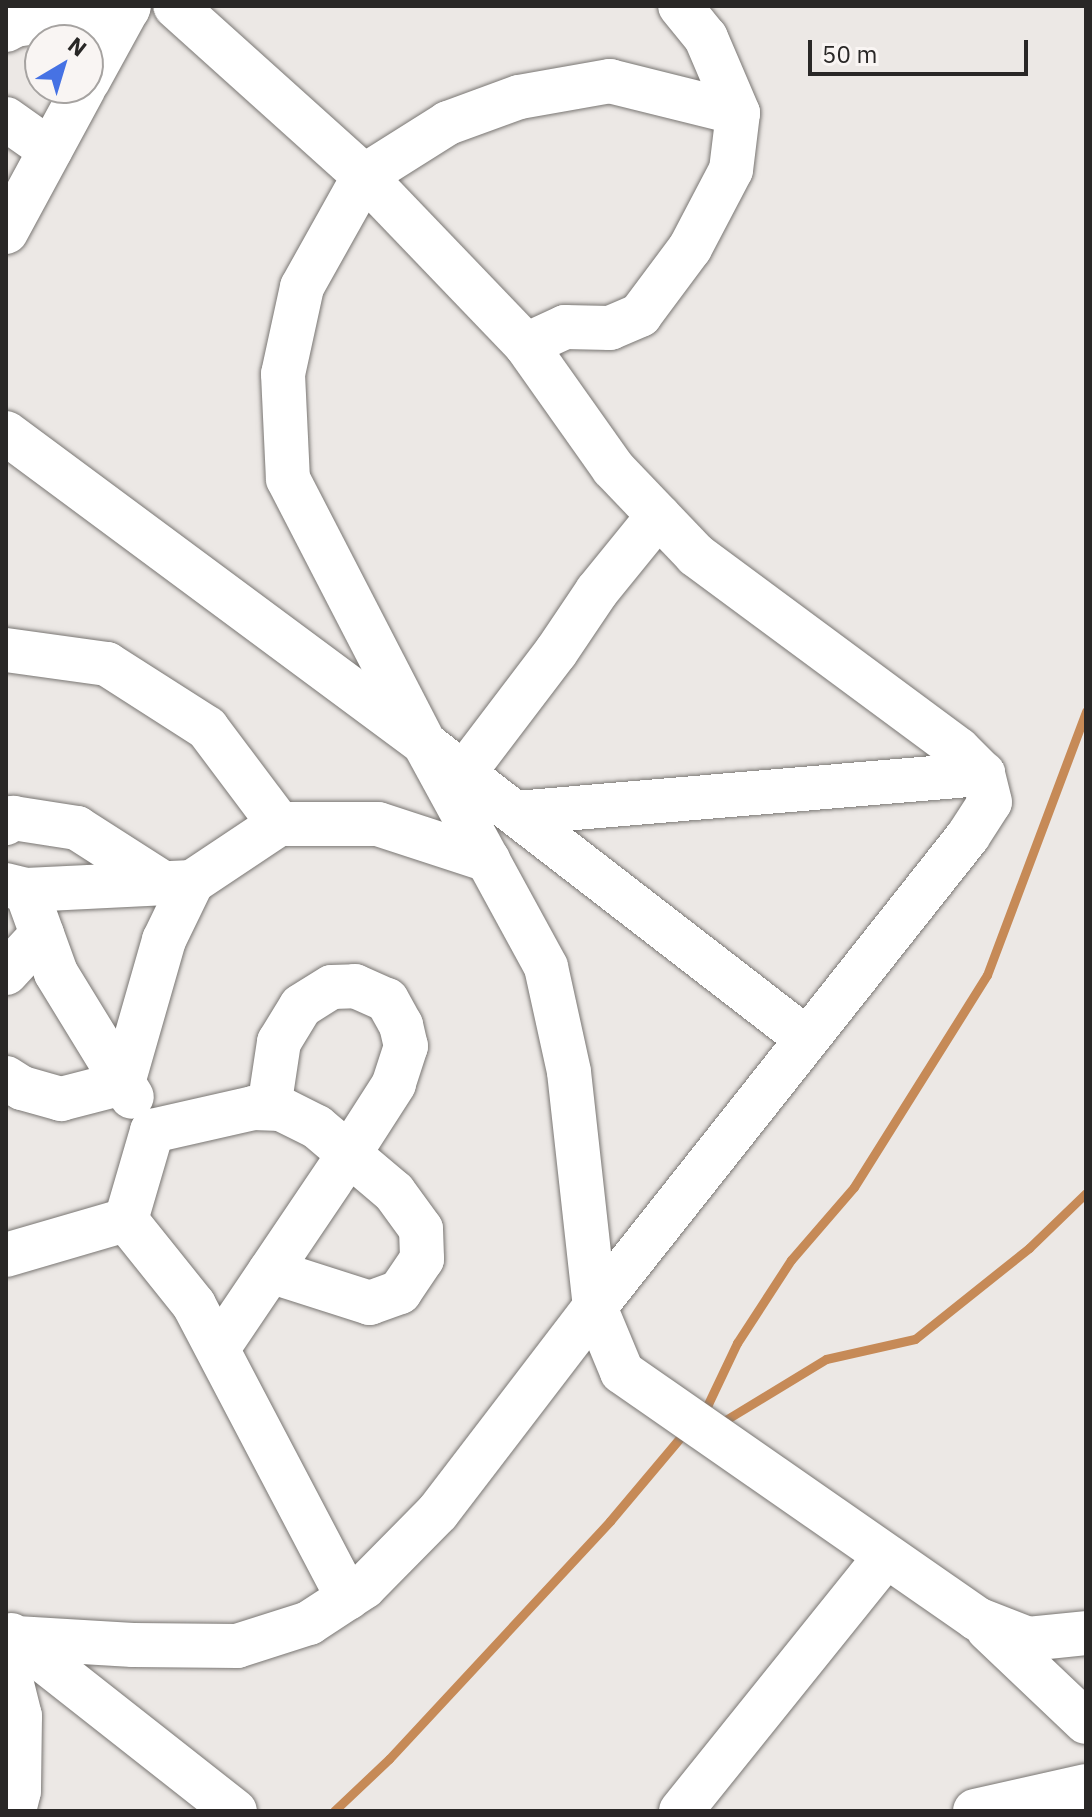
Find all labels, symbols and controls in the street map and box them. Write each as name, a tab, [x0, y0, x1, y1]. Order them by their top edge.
north arrow	[24, 24, 104, 104]
scale bar	[812, 24, 1032, 74]
text: N	[63, 30, 93, 63]
text: 50 m	[822, 38, 877, 70]

